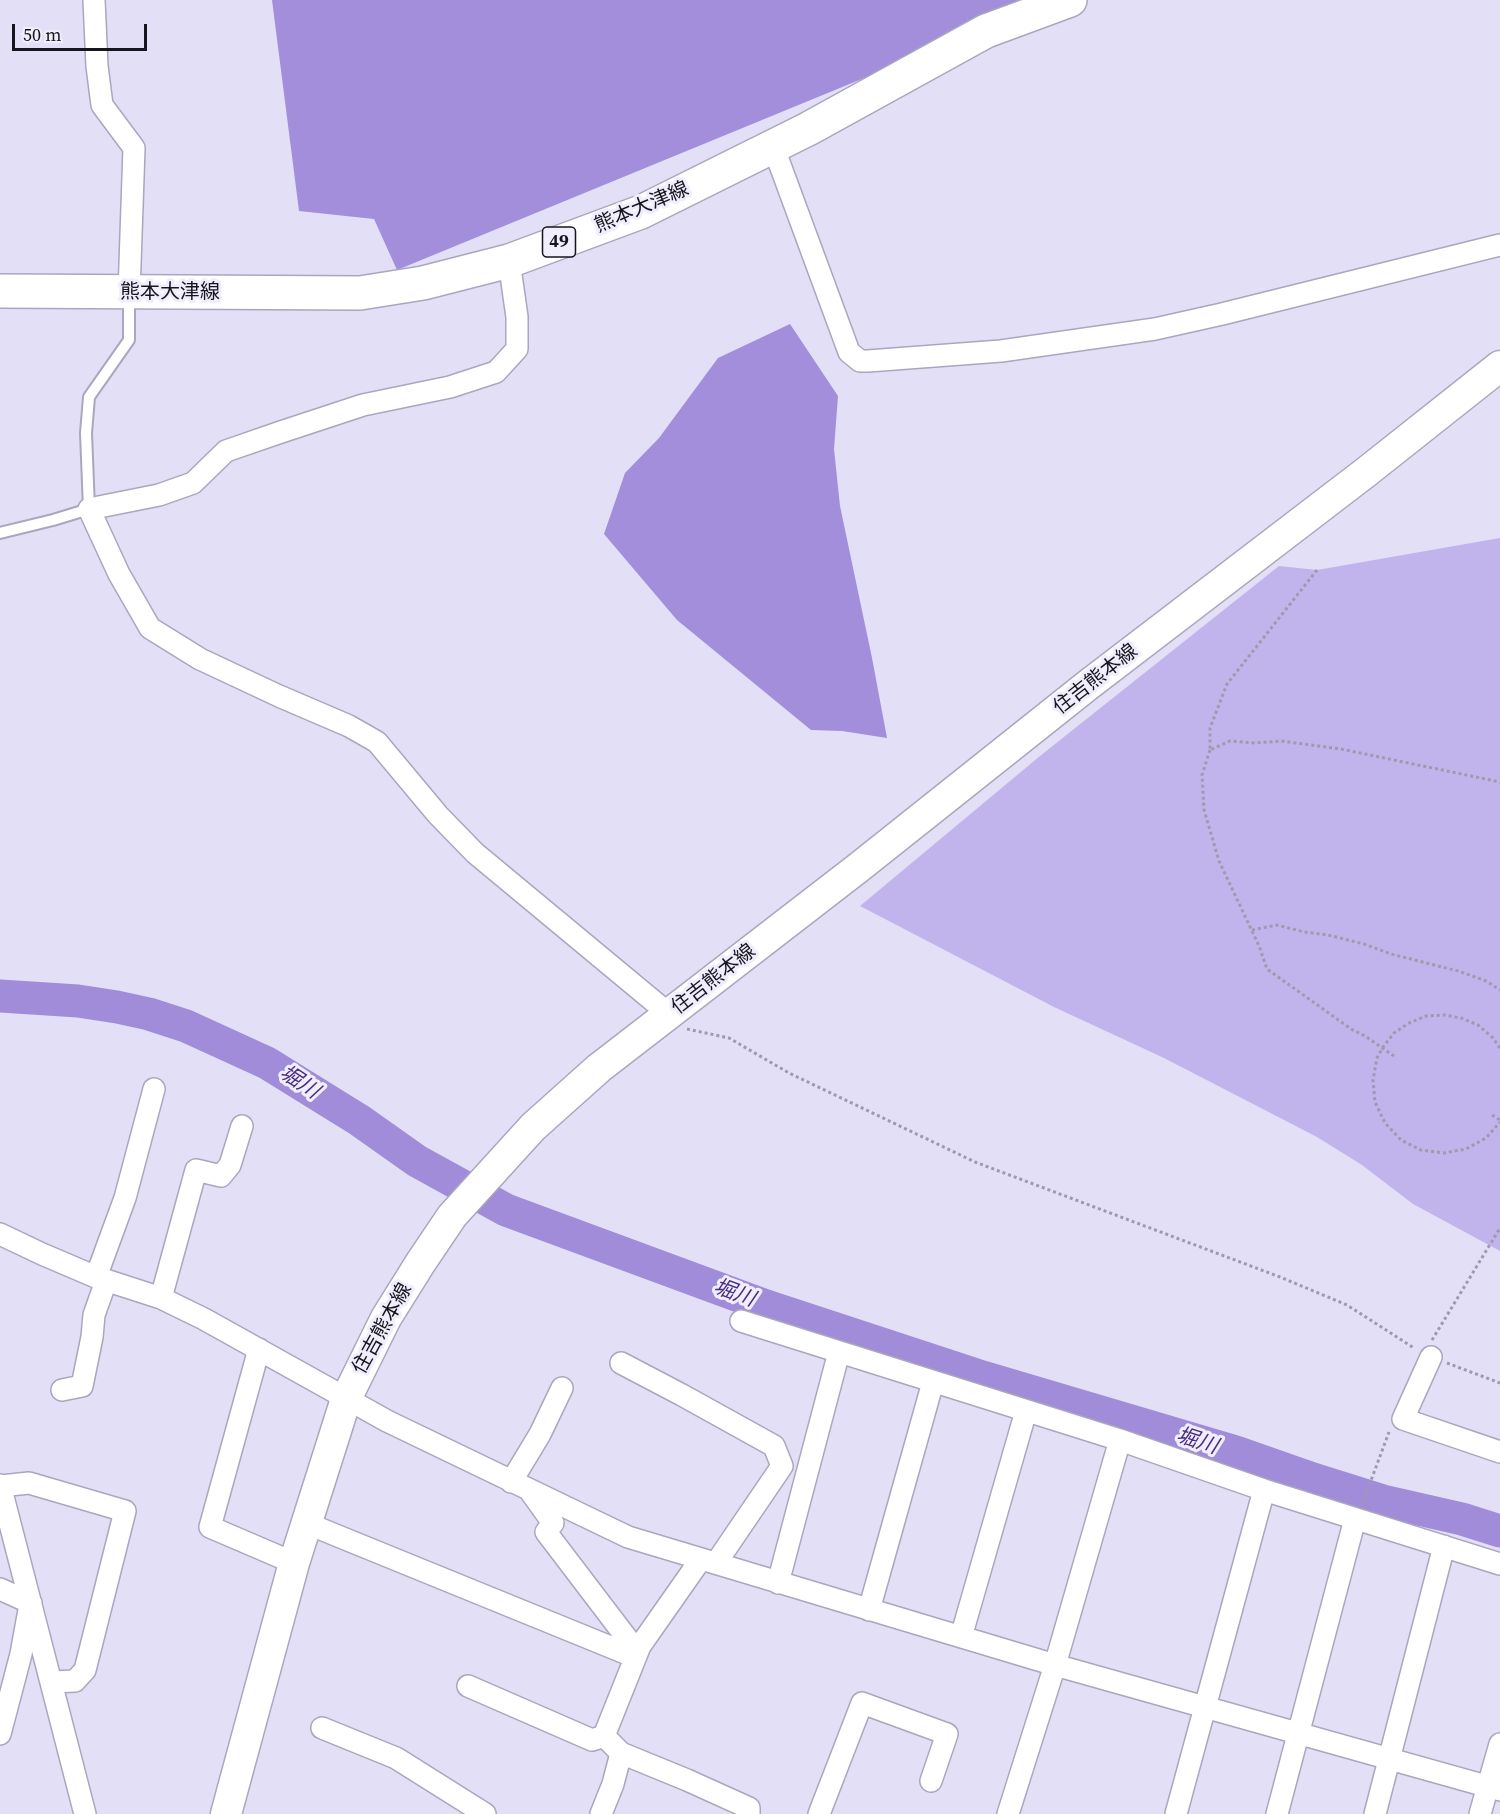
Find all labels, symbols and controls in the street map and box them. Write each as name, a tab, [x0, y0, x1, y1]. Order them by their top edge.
scale bar	[15, 12, 150, 50]
text: 50 m	[23, 22, 61, 47]
street label: 熊本大津線	[591, 177, 693, 239]
road number: 49	[542, 227, 576, 257]
street label: 熊本大津線	[120, 281, 220, 305]
street label: 住吉熊本線	[1049, 640, 1143, 720]
street label: 住吉熊本線	[667, 940, 761, 1020]
water label: 堀川	[275, 1061, 323, 1105]
water label: 堀川	[710, 1275, 758, 1313]
street label: 住吉熊本線	[348, 1279, 418, 1379]
water label: 堀川	[1173, 1424, 1221, 1460]

